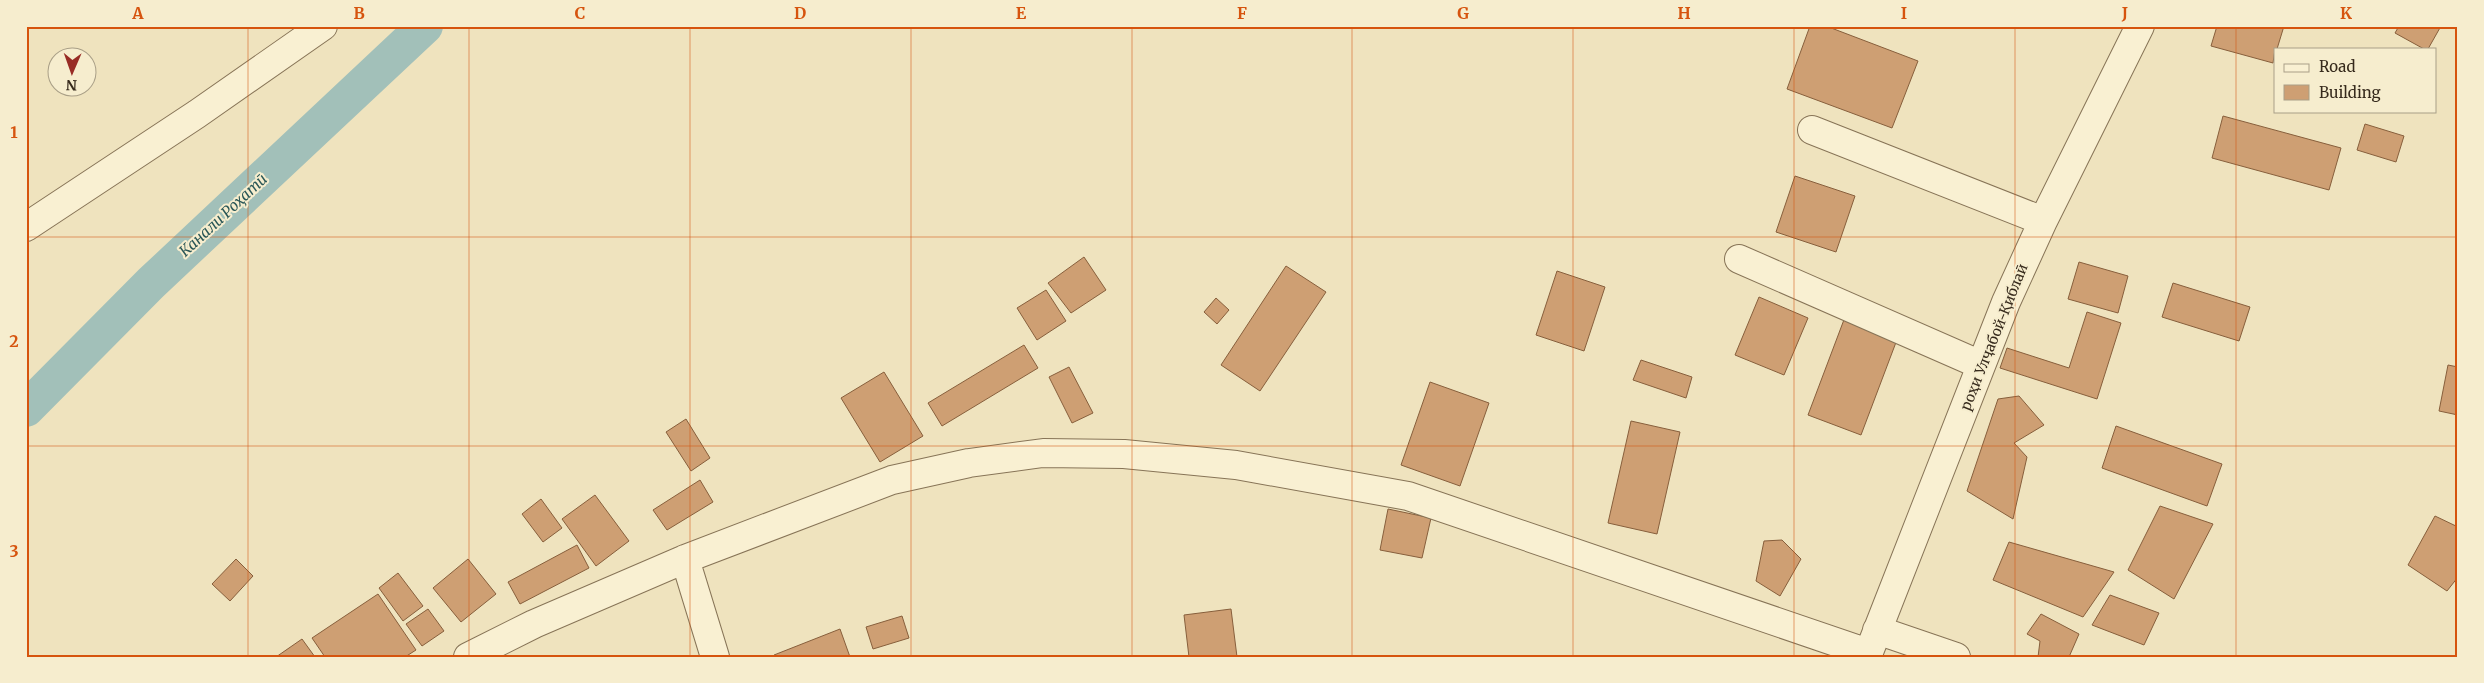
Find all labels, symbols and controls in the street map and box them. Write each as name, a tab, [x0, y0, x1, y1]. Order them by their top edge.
text: A	[131, 3, 144, 23]
text: B	[353, 3, 365, 23]
text: C	[575, 3, 585, 23]
text: D	[794, 3, 806, 23]
text: E	[1016, 3, 1027, 23]
text: F	[1237, 3, 1247, 23]
text: G	[1457, 3, 1469, 23]
text: H	[1677, 3, 1691, 23]
text: I	[1901, 3, 1907, 23]
text: J	[2121, 3, 2128, 23]
text: K	[2340, 3, 2352, 23]
north arrow	[48, 48, 98, 98]
legend	[2274, 48, 2436, 112]
text: Road	[2319, 57, 2355, 76]
text: N	[66, 76, 77, 94]
text: Building	[2319, 83, 2381, 102]
text: 1	[10, 122, 18, 142]
water label: Канали Роҳатӣ	[175, 169, 271, 261]
street label: роҳи Улҷабой-Қиблаӣ	[1956, 261, 2032, 413]
text: 2	[9, 331, 19, 351]
text: 3	[9, 541, 19, 561]

